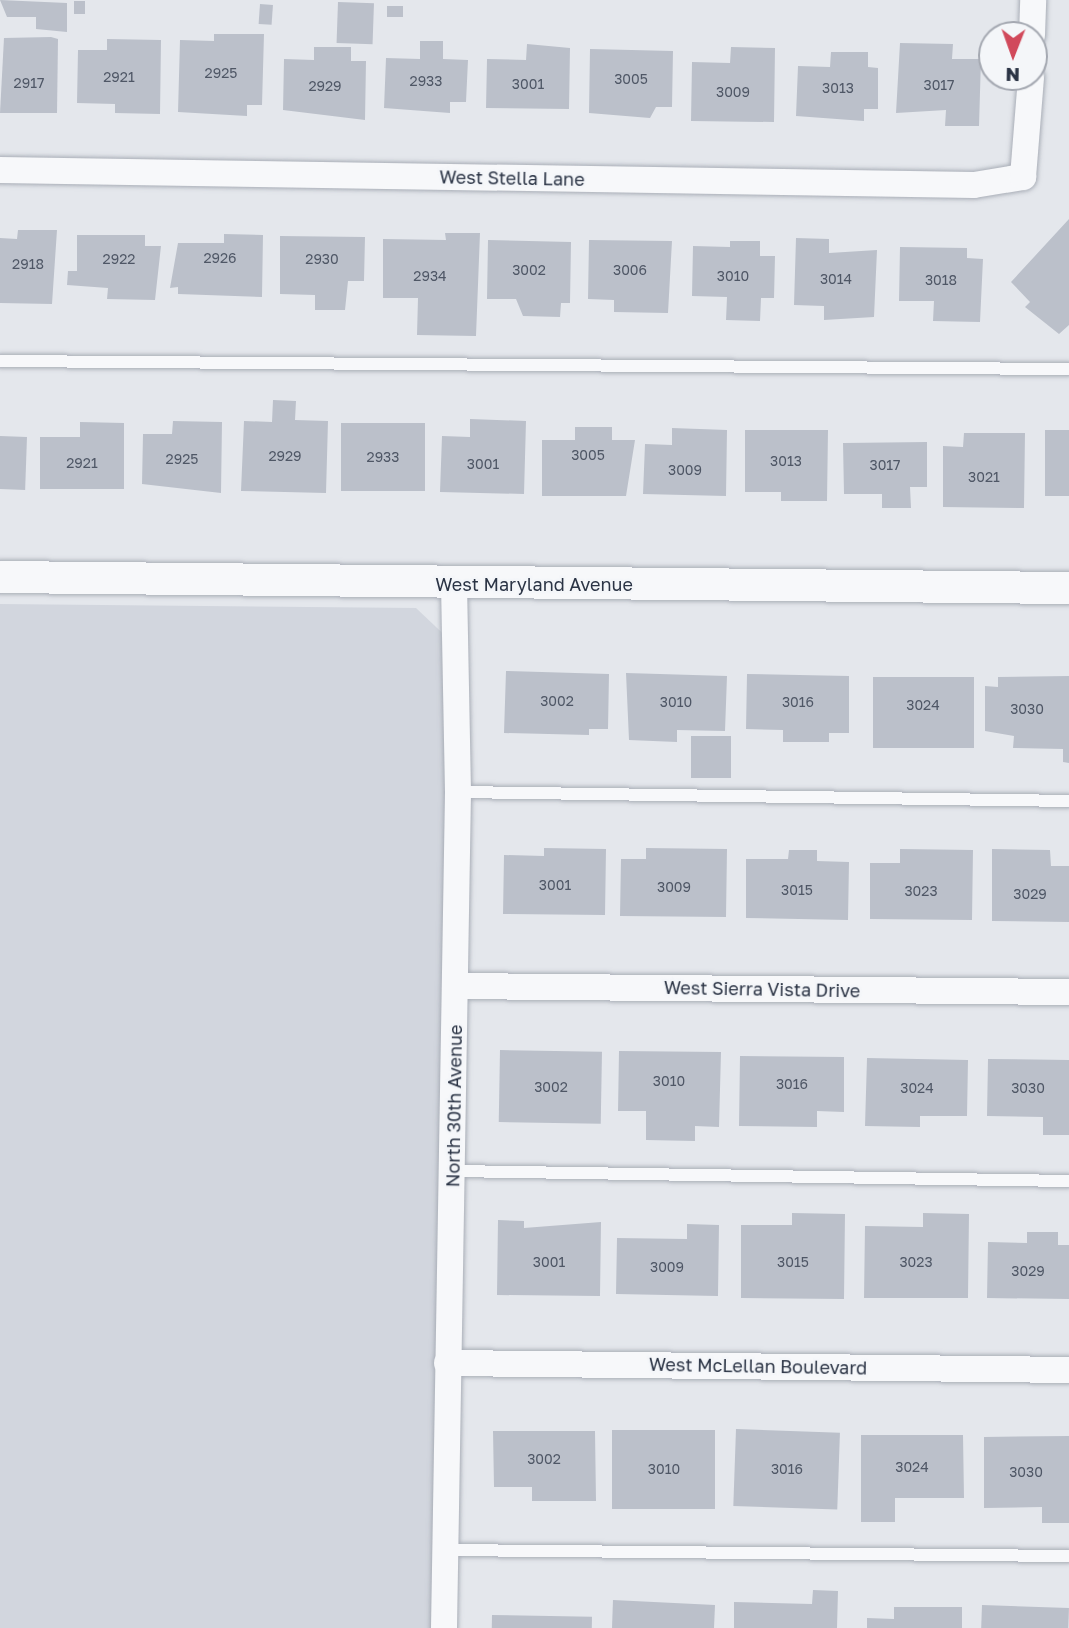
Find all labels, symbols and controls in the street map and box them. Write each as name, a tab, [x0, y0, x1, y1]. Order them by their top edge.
north arrow	[978, 21, 1048, 91]
text: N	[1005, 64, 1020, 87]
house number: 2925	[205, 65, 237, 81]
house number: 2921	[103, 69, 135, 85]
house number: 3005	[614, 71, 648, 87]
house number: 2933	[410, 73, 442, 89]
house number: 2917	[14, 75, 44, 91]
house number: 3001	[512, 76, 544, 92]
house number: 3017	[923, 77, 955, 93]
house number: 2929	[308, 78, 342, 94]
house number: 3013	[822, 80, 854, 96]
house number: 3009	[716, 84, 750, 100]
street label: West Stella Lane	[439, 166, 585, 190]
house number: 2926	[203, 250, 237, 266]
house number: 2922	[103, 251, 135, 267]
house number: 2930	[305, 251, 339, 267]
house number: 2918	[12, 256, 44, 272]
house number: 3002	[512, 262, 546, 278]
house number: 3006	[613, 262, 647, 278]
house number: 2934	[413, 268, 447, 284]
house number: 3010	[717, 268, 749, 284]
house number: 3014	[820, 271, 852, 287]
house number: 3018	[925, 272, 957, 288]
house number: 3005	[571, 447, 605, 463]
house number: 2929	[268, 448, 302, 464]
house number: 2933	[367, 449, 399, 465]
house number: 2925	[166, 451, 198, 467]
house number: 3013	[770, 453, 802, 469]
house number: 2921	[66, 455, 98, 471]
house number: 3001	[467, 456, 499, 472]
house number: 3017	[869, 457, 901, 473]
house number: 3009	[668, 462, 702, 478]
house number: 3021	[968, 469, 1000, 485]
street label: West Maryland Avenue	[435, 573, 633, 595]
house number: 3002	[540, 693, 574, 709]
house number: 3010	[660, 694, 692, 710]
house number: 3016	[782, 694, 814, 710]
house number: 3024	[906, 697, 940, 713]
house number: 3030	[1010, 701, 1044, 717]
house number: 3001	[539, 877, 571, 893]
house number: 3009	[657, 879, 691, 895]
house number: 3015	[781, 882, 813, 898]
house number: 3023	[904, 883, 938, 899]
house number: 3029	[1013, 886, 1047, 902]
street label: West Sierra Vista Drive	[664, 976, 860, 1002]
street label: North 30th Avenue	[442, 1025, 466, 1187]
house number: 3010	[653, 1073, 685, 1089]
house number: 3016	[776, 1076, 808, 1092]
house number: 3002	[534, 1079, 568, 1095]
house number: 3024	[900, 1080, 934, 1096]
house number: 3030	[1011, 1080, 1045, 1096]
house number: 3001	[533, 1254, 565, 1270]
house number: 3015	[777, 1254, 809, 1270]
house number: 3023	[899, 1254, 933, 1270]
house number: 3009	[650, 1259, 684, 1275]
house number: 3029	[1011, 1263, 1045, 1279]
street label: West McLellan Boulevard	[649, 1353, 867, 1379]
house number: 3002	[527, 1451, 561, 1467]
house number: 3024	[895, 1459, 929, 1475]
house number: 3010	[648, 1461, 680, 1477]
house number: 3016	[771, 1461, 803, 1477]
house number: 3030	[1009, 1464, 1043, 1480]

